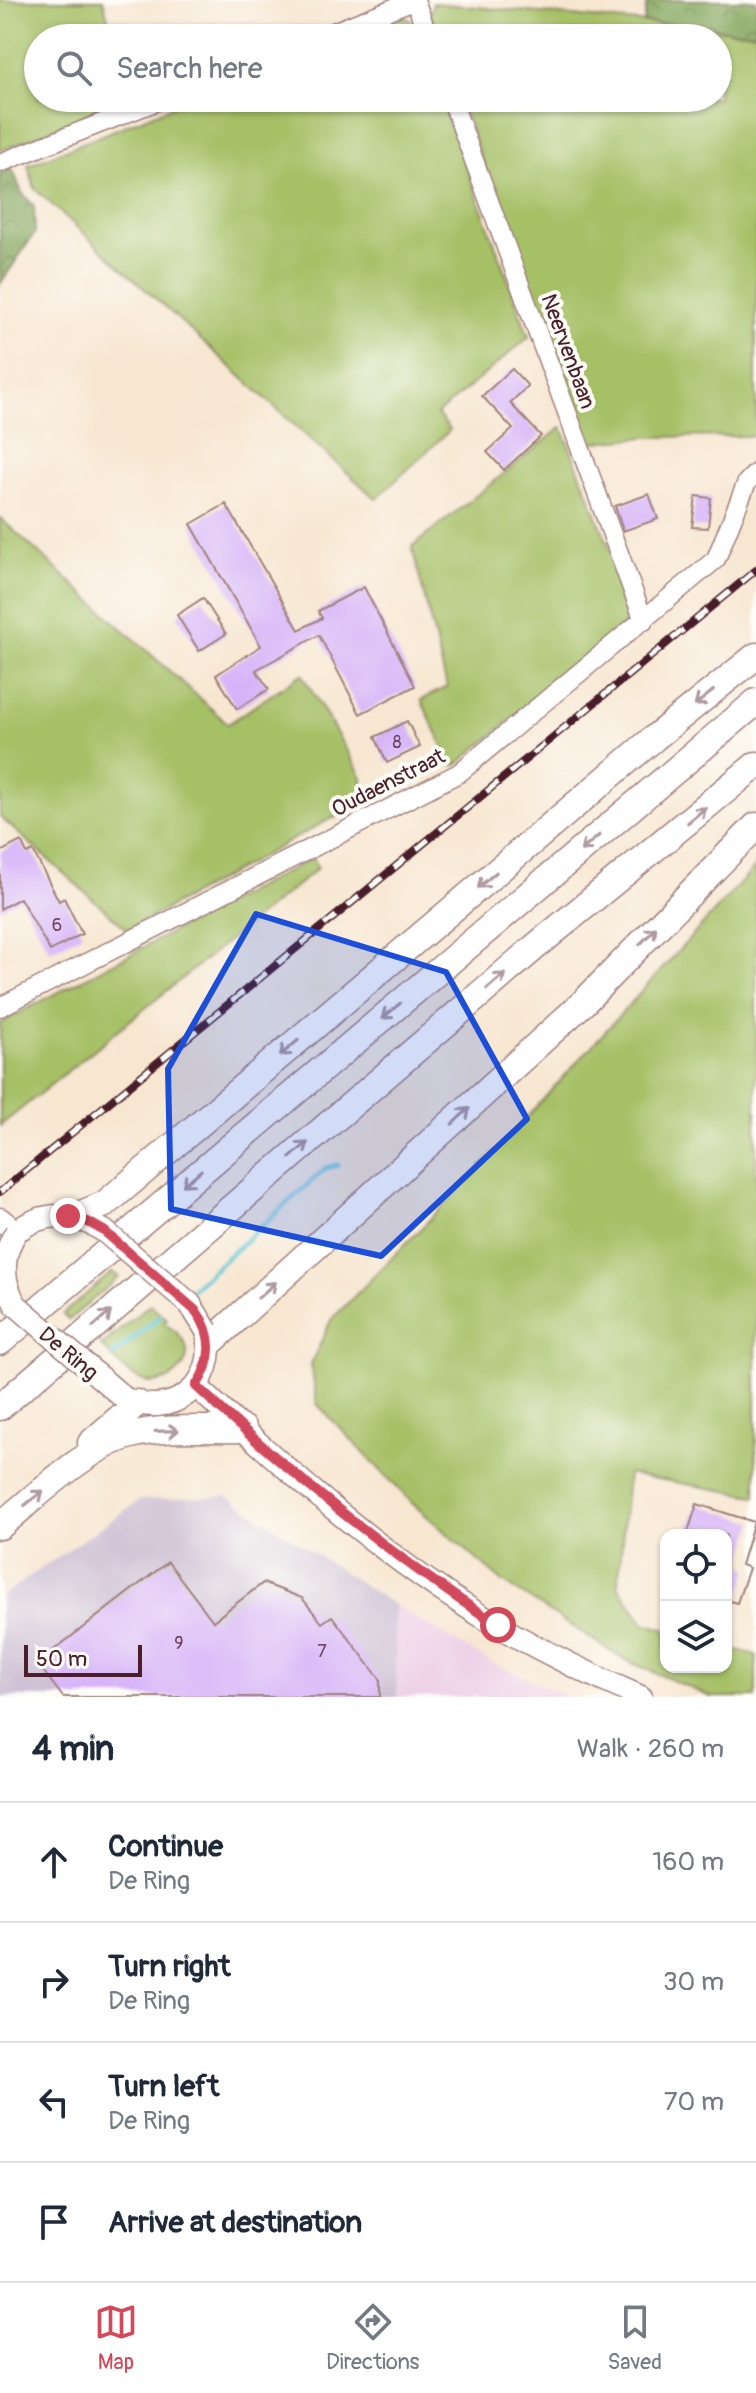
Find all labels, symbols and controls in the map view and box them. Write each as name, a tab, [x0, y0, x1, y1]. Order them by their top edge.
search box	[24, 24, 732, 112]
icon: search	[52, 46, 96, 90]
text: Search here	[116, 50, 263, 87]
street label: Neervenbaan	[534, 290, 602, 413]
one-way arrow	[694, 688, 715, 706]
house number: 8	[392, 731, 402, 754]
street label: Oudaenstraat	[327, 742, 450, 823]
one-way arrow	[686, 806, 706, 824]
one-way arrow	[580, 834, 600, 852]
one-way arrow	[477, 871, 498, 889]
house number: 6	[52, 914, 62, 937]
one-way arrow	[638, 927, 657, 946]
one-way arrow	[486, 972, 506, 990]
one-way arrow	[381, 1001, 402, 1019]
one-way arrow	[279, 1039, 299, 1057]
one-way arrow	[450, 1108, 470, 1126]
one-way arrow	[288, 1141, 309, 1159]
one-way arrow	[183, 1169, 203, 1187]
route end	[50, 1198, 86, 1234]
one-way arrow	[257, 1282, 277, 1300]
one-way arrow	[91, 1310, 111, 1328]
street label: De Ring	[33, 1321, 104, 1387]
one-way arrow	[153, 1424, 180, 1439]
one-way arrow	[23, 1489, 44, 1507]
map controls	[660, 1529, 732, 1673]
button: locate	[660, 1529, 732, 1601]
button: layers	[660, 1601, 732, 1673]
route start	[480, 1607, 516, 1643]
house number: 9	[174, 1632, 184, 1655]
house number: 7	[317, 1640, 327, 1663]
scale bar	[24, 1641, 142, 1677]
text: 50 m	[36, 1645, 87, 1673]
text: 4 min	[32, 1728, 114, 1771]
text: Walk · 260 m	[577, 1733, 724, 1765]
text: Continue	[108, 1828, 223, 1865]
icon: ahead	[32, 1840, 76, 1884]
text: 160 m	[652, 1846, 724, 1878]
text: De Ring	[108, 1865, 190, 1897]
text: Turn right	[108, 1948, 231, 1985]
icon: right	[32, 1960, 76, 2004]
text: 30 m	[663, 1966, 724, 1998]
text: De Ring	[108, 1985, 190, 2017]
text: Turn left	[108, 2068, 219, 2105]
icon: left	[32, 2080, 76, 2124]
text: 70 m	[664, 2086, 724, 2118]
text: De Ring	[108, 2105, 190, 2137]
icon: arrive	[32, 2200, 76, 2244]
text: Arrive at destination	[108, 2204, 362, 2241]
tab: Map	[94, 2300, 138, 2376]
tab: Directions	[326, 2300, 419, 2376]
tab: Saved	[607, 2300, 662, 2376]

